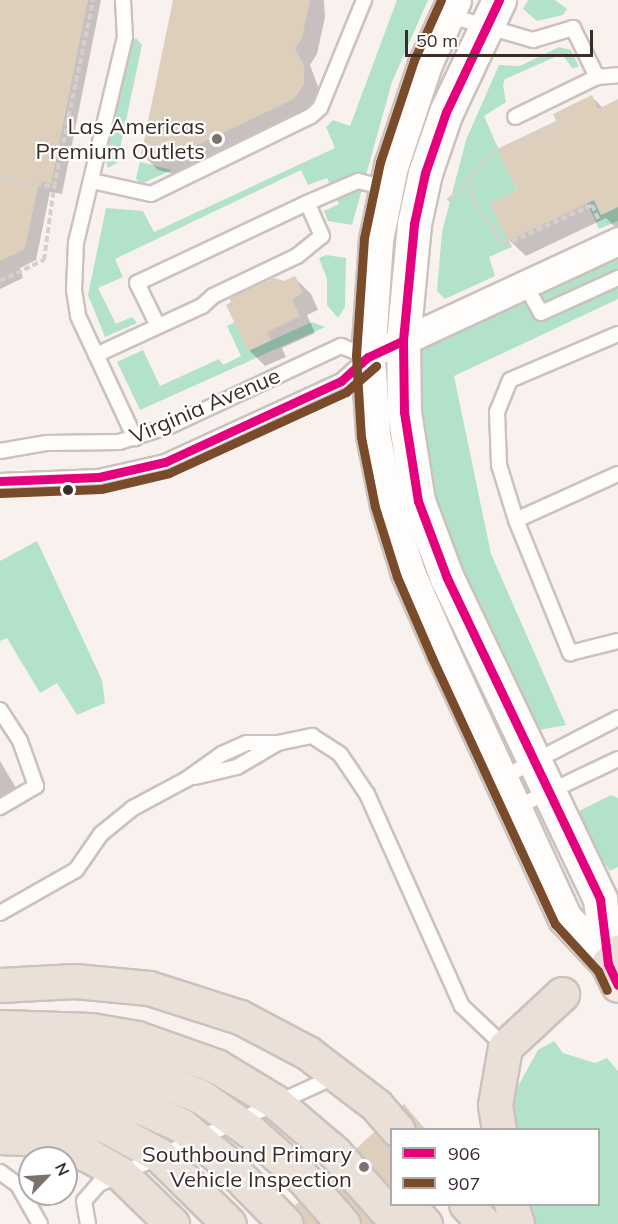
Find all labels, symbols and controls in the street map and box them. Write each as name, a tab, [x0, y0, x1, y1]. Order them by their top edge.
scale bar	[408, 18, 596, 56]
text: 50 m	[416, 29, 458, 52]
place label: Las Americas Premium Outlets	[36, 113, 205, 164]
marker: Las Americas Premium Outlets	[210, 132, 224, 146]
street label: Virginia Avenue	[126, 362, 284, 450]
unlabelled marker	[62, 484, 74, 496]
legend	[390, 1128, 600, 1206]
place label: Southbound Primary Vehicle Inspection	[142, 1141, 352, 1192]
text: 906	[448, 1142, 480, 1165]
north arrow	[18, 1146, 78, 1206]
text: N	[51, 1160, 74, 1179]
marker: Southbound Primary Vehicle Inspection	[357, 1160, 371, 1174]
text: 907	[448, 1172, 480, 1195]

